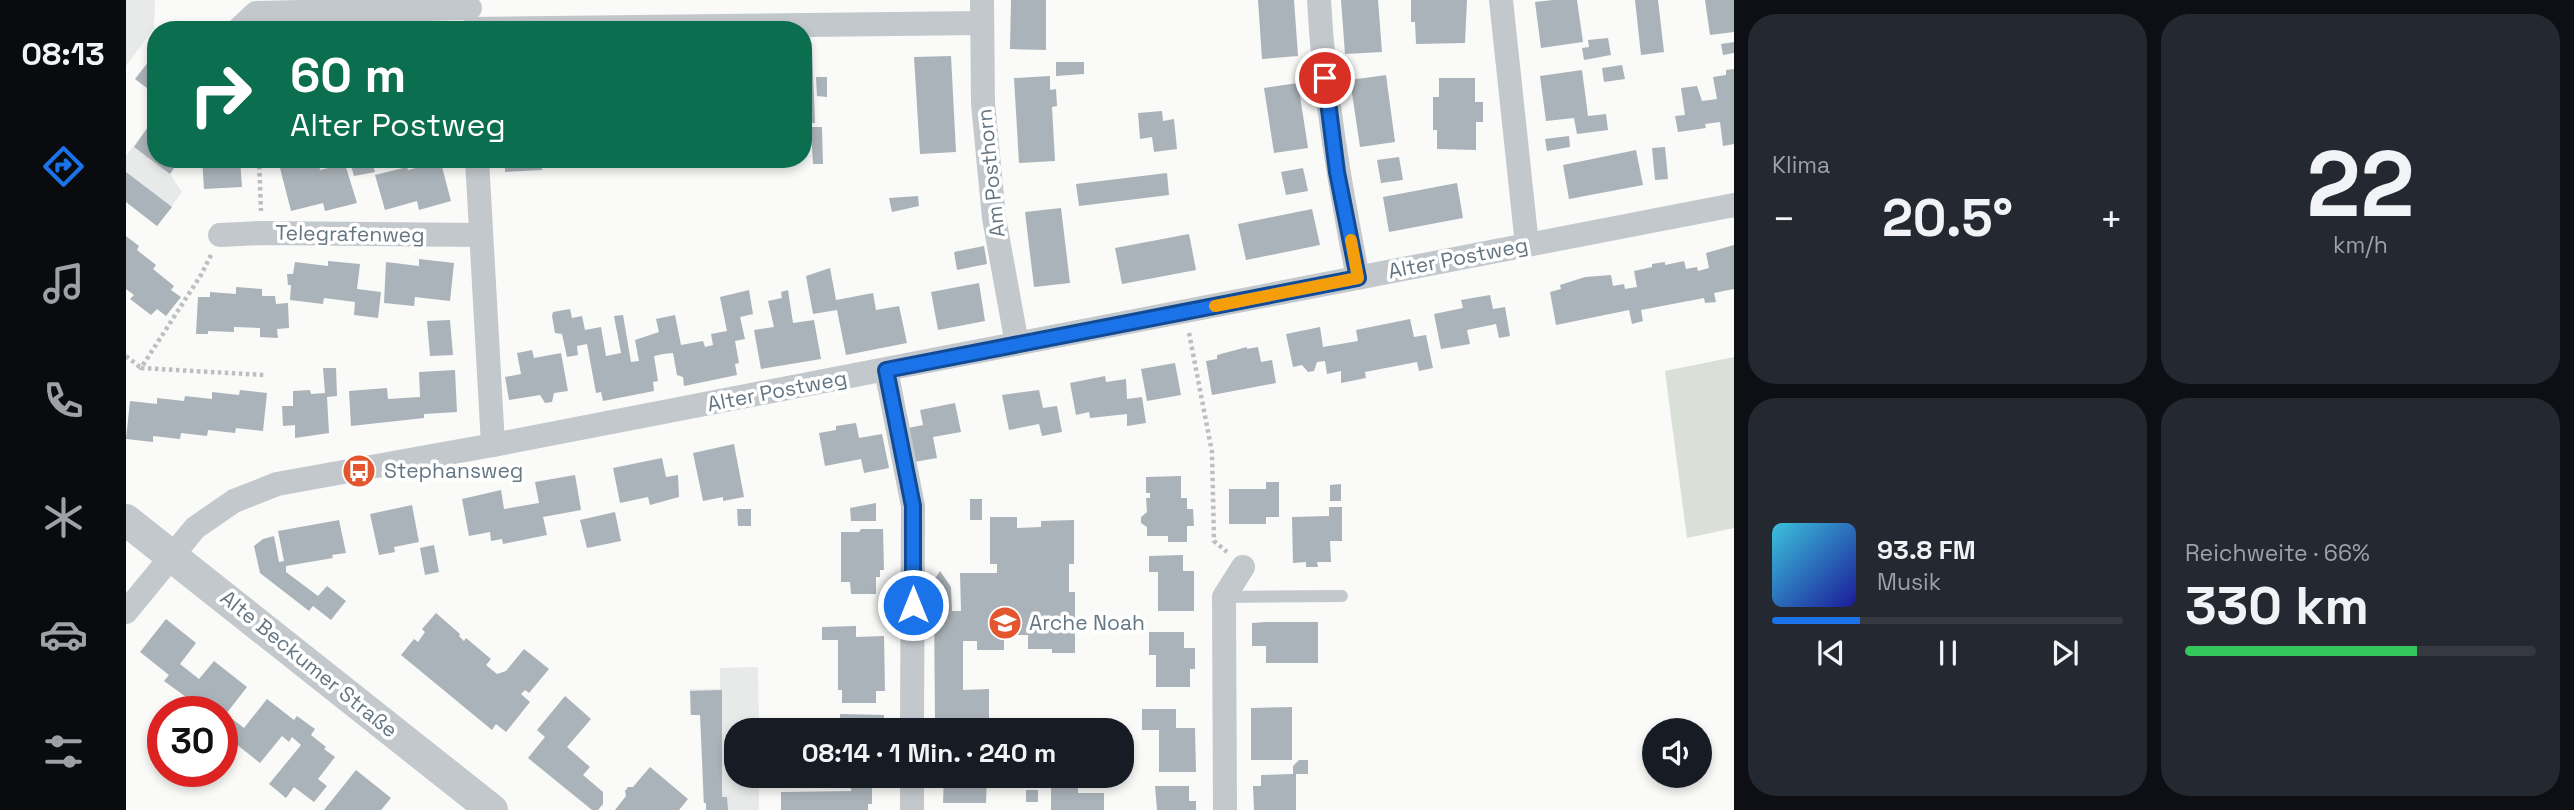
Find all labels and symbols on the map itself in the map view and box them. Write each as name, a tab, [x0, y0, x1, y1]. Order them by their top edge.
pin	[1295, 48, 1355, 108]
street label: Am Posthorn	[970, 107, 1011, 239]
street label: Telegrafenweg	[275, 219, 425, 248]
street label: Alter Postweg	[1386, 231, 1530, 284]
street label: Alter Postweg	[705, 364, 849, 417]
bus stop icon: Stephansweg	[340, 452, 378, 490]
place label: Stephansweg	[384, 457, 523, 484]
position arrow	[876, 568, 950, 642]
street label: Alte Beckumer Straße	[215, 584, 403, 743]
school or university icon: Arche Noah	[986, 604, 1024, 642]
place label: Arche Noah	[1029, 609, 1145, 636]
speed limit sign: 30	[147, 696, 238, 787]

